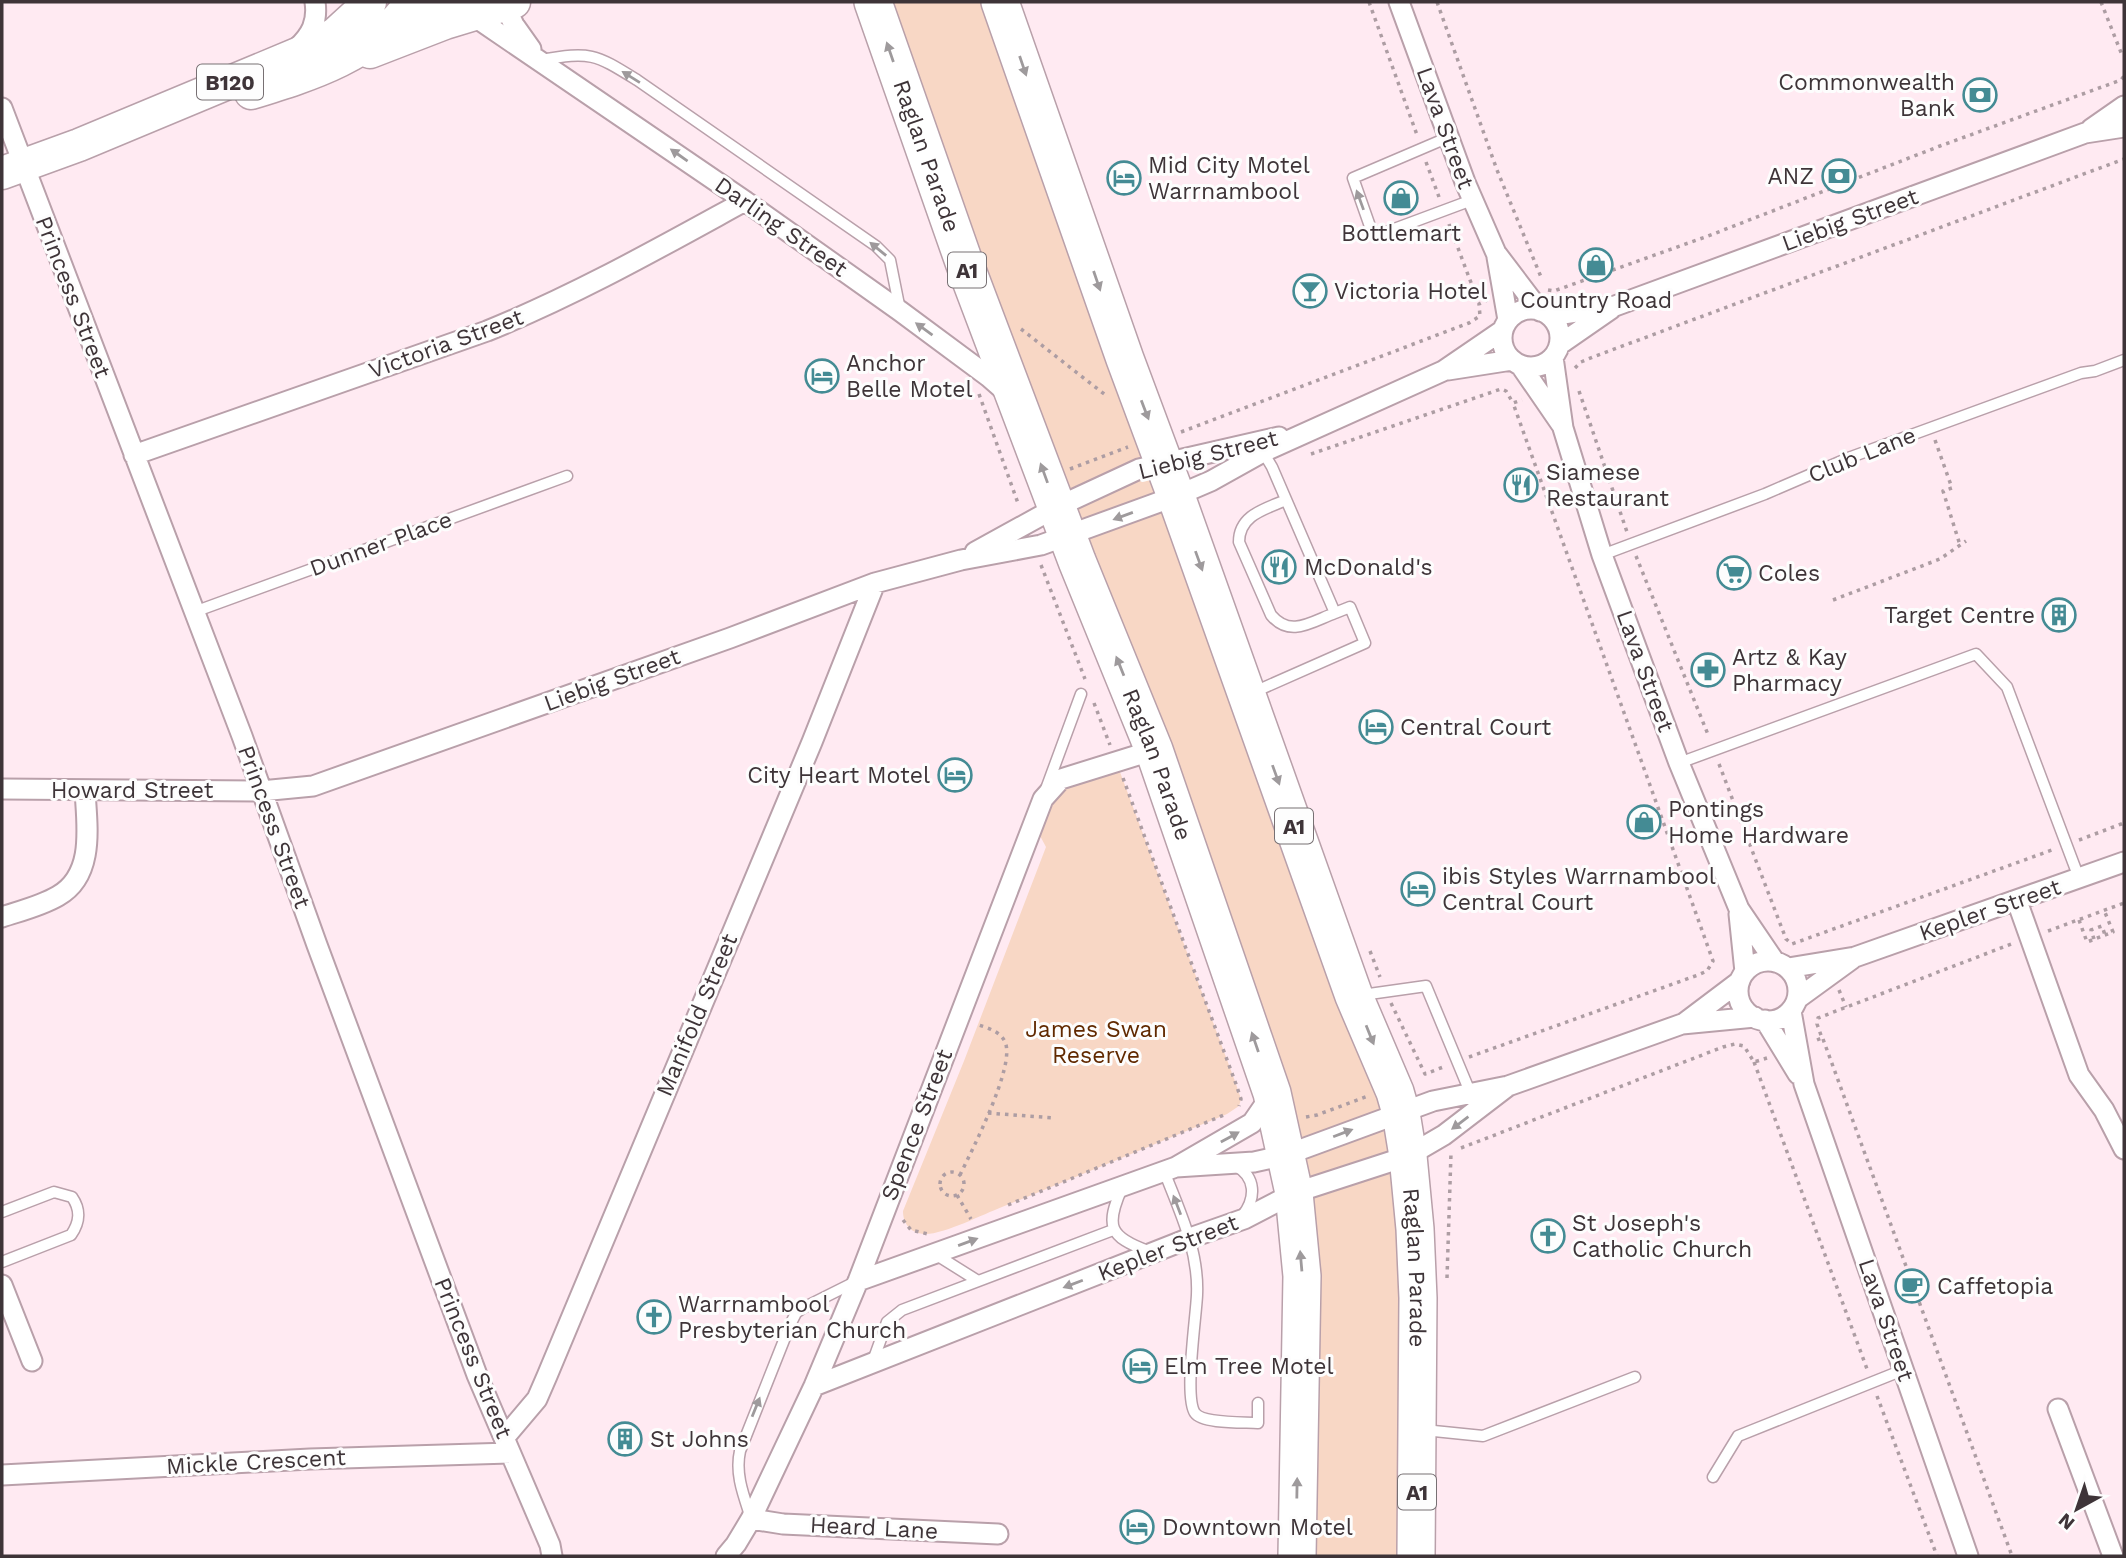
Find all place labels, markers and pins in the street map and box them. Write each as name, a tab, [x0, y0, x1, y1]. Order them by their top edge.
place label: Commonwealth Bank	[1778, 69, 1955, 122]
bank icon: Commonwealth Bank	[1961, 76, 1999, 114]
place label: Mid City Motel Warrnambool	[1148, 152, 1310, 205]
bank icon: ANZ	[1820, 157, 1858, 195]
hotel icon: Mid City Motel Warrnambool	[1105, 159, 1143, 197]
place label: ANZ	[1767, 163, 1814, 190]
shop icon: Bottlemart	[1382, 179, 1420, 217]
place label: Bottlemart	[1341, 220, 1461, 247]
shop icon: Country Road	[1577, 246, 1615, 284]
bar icon: Victoria Hotel	[1291, 272, 1329, 310]
place label: Victoria Hotel	[1334, 278, 1487, 305]
place label: Country Road	[1520, 287, 1672, 314]
place label: Anchor Belle Motel	[846, 350, 972, 403]
hotel icon: Anchor Belle Motel	[803, 357, 841, 395]
place label: Siamese Restaurant	[1546, 459, 1669, 512]
restaurant icon: Siamese Restaurant	[1502, 466, 1540, 504]
restaurant icon: McDonald's	[1260, 548, 1298, 586]
place label: McDonald's	[1304, 554, 1433, 581]
supermarket icon: Coles	[1715, 554, 1753, 592]
place label: Coles	[1758, 560, 1820, 587]
building icon: Target Centre	[2040, 596, 2078, 634]
place label: Target Centre	[1884, 602, 2035, 629]
place label: Artz & Kay Pharmacy	[1732, 644, 1847, 697]
pharmacy icon: Artz & Kay Pharmacy	[1689, 651, 1727, 689]
hotel icon: Central Court	[1357, 708, 1395, 746]
place label: Central Court	[1400, 714, 1551, 741]
hotel icon: City Heart Motel	[936, 756, 974, 794]
place label: City Heart Motel	[747, 762, 930, 789]
place label: Pontings Home Hardware	[1668, 796, 1849, 849]
shop icon: Pontings Home Hardware	[1625, 803, 1663, 841]
place label: ibis Styles Warrnambool Central Court	[1442, 863, 1716, 916]
hotel icon: ibis Styles Warrnambool Central Court	[1399, 870, 1437, 908]
place label: St Joseph's Catholic Church	[1572, 1210, 1752, 1263]
church icon: St Joseph's Catholic Church	[1529, 1217, 1567, 1255]
cafe icon: Caffetopia	[1893, 1267, 1931, 1305]
place label: Caffetopia	[1937, 1273, 2053, 1300]
place label: Warrnambool Presbyterian Church	[678, 1291, 906, 1344]
church icon: Warrnambool Presbyterian Church	[635, 1298, 673, 1336]
hotel icon: Elm Tree Motel	[1121, 1347, 1159, 1385]
place label: Elm Tree Motel	[1164, 1353, 1334, 1380]
building icon: St Johns	[606, 1420, 644, 1458]
place label: St Johns	[650, 1426, 749, 1453]
hotel icon: Downtown Motel	[1118, 1508, 1156, 1546]
place label: Downtown Motel	[1162, 1514, 1353, 1541]

